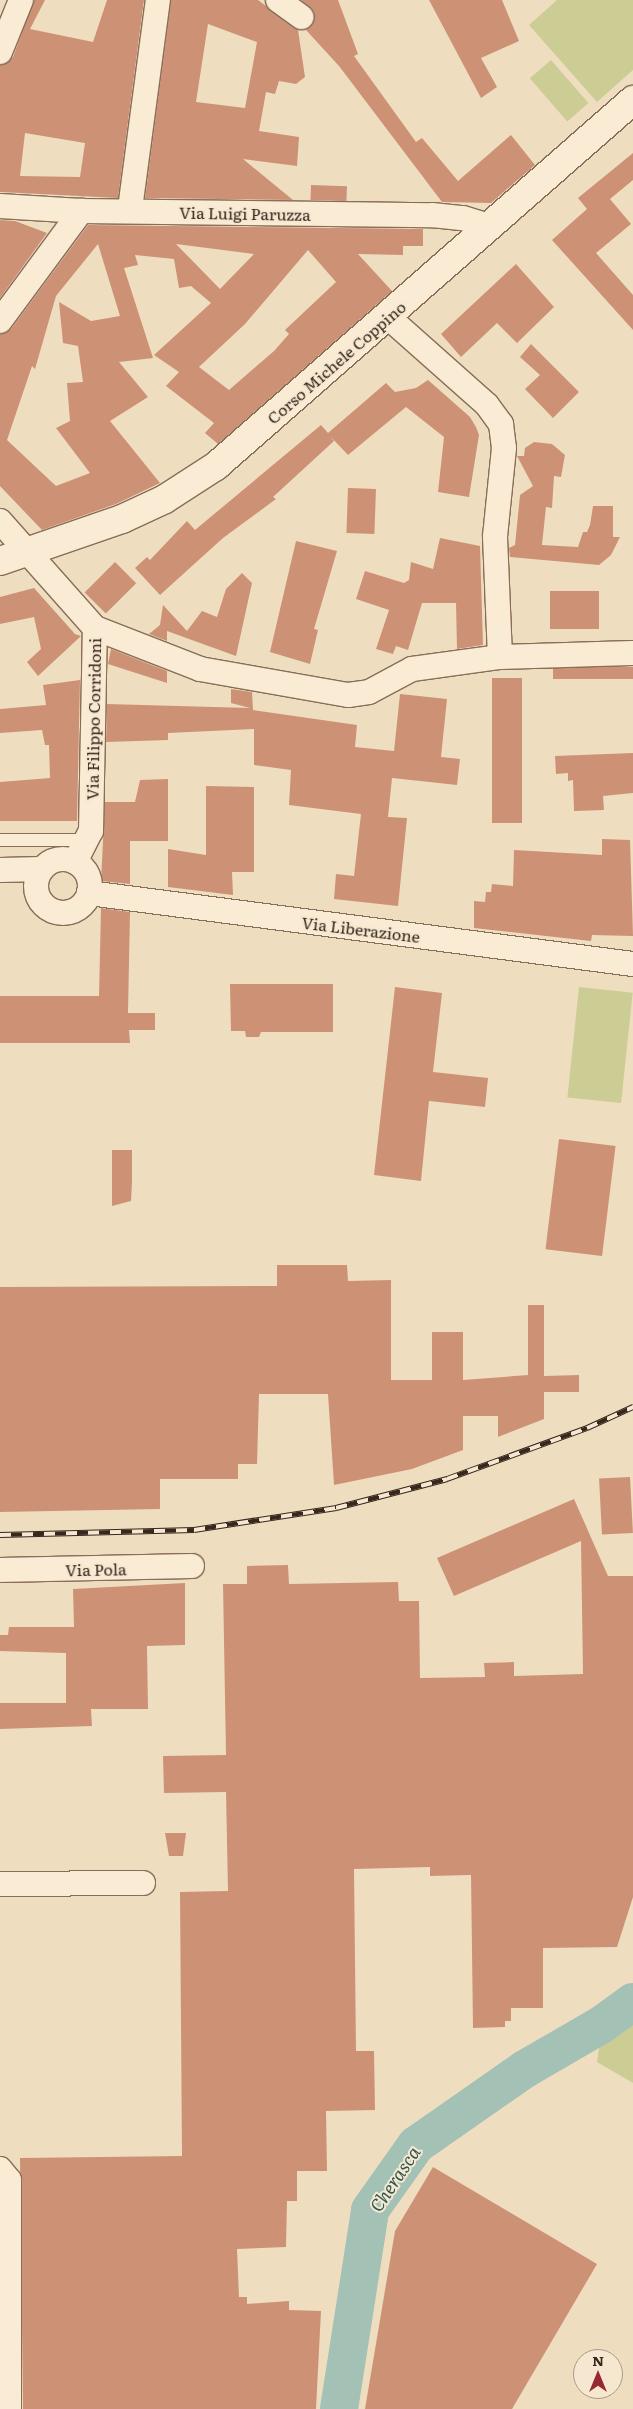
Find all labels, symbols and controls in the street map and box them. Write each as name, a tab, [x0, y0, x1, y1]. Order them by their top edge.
street label: Via Luigi Paruzza	[179, 202, 311, 224]
street label: Corso Michele Coppino	[263, 297, 409, 427]
street label: Via Filippo Corridoni	[82, 638, 104, 800]
street label: Via Liberazione	[301, 912, 421, 946]
street label: Via Pola	[65, 1559, 127, 1579]
water label: Cherasca	[365, 2142, 425, 2216]
north arrow	[573, 2349, 623, 2399]
text: N	[592, 2350, 604, 2370]

